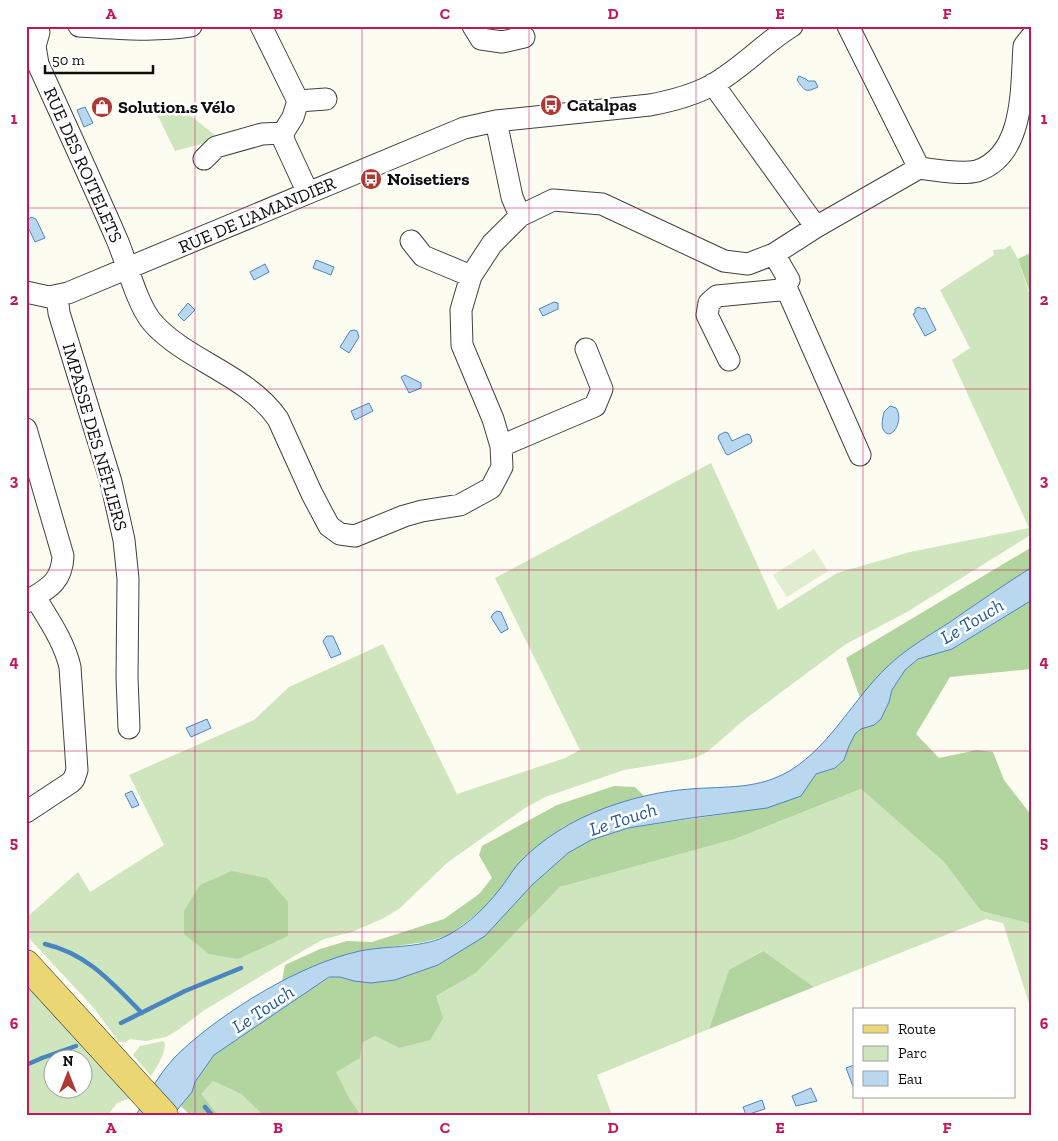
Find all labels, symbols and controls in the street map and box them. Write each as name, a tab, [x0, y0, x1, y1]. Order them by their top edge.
text: A	[106, 4, 117, 23]
text: B	[273, 4, 283, 23]
text: C	[440, 4, 450, 23]
text: D	[607, 4, 619, 23]
text: E	[775, 4, 785, 23]
text: F	[942, 4, 952, 23]
scale bar	[45, 42, 152, 74]
text: 50 m	[52, 51, 85, 69]
street label: RUE DES ROITELETS	[39, 84, 127, 246]
bus stop icon: Catalpas	[539, 93, 563, 117]
place label: Catalpas	[567, 94, 637, 116]
shop icon: Solution.s Vélo	[90, 95, 114, 119]
place label: Solution.s Vélo	[118, 96, 236, 118]
text: 1	[11, 109, 18, 128]
text: 1	[1041, 109, 1048, 128]
bus stop icon: Noisetiers	[359, 167, 383, 191]
place label: Noisetiers	[387, 168, 469, 190]
street label: RUE DE L'AMANDIER	[175, 172, 339, 258]
text: 2	[10, 290, 19, 309]
text: 2	[1040, 290, 1049, 309]
street label: IMPASSE DES NÉFLIERS	[58, 341, 132, 533]
text: 3	[10, 471, 19, 490]
text: 3	[1040, 471, 1049, 490]
water label: Le Touch	[936, 593, 1008, 649]
text: 4	[9, 652, 19, 671]
text: 4	[1039, 652, 1049, 671]
water label: Le Touch	[586, 797, 660, 841]
text: 5	[10, 833, 18, 852]
text: 5	[1040, 833, 1048, 852]
water label: Le Touch	[228, 980, 298, 1038]
legend	[853, 1008, 1016, 1098]
text: 6	[10, 1014, 19, 1033]
text: 6	[1040, 1014, 1049, 1033]
text: Route	[898, 1020, 936, 1038]
text: Parc	[898, 1044, 927, 1062]
north arrow	[42, 1048, 92, 1098]
text: N	[63, 1053, 74, 1070]
text: Eau	[898, 1070, 923, 1088]
text: A	[106, 1118, 117, 1137]
text: B	[273, 1118, 283, 1137]
text: C	[440, 1118, 450, 1137]
text: D	[607, 1118, 619, 1137]
text: E	[775, 1118, 785, 1137]
text: F	[942, 1118, 952, 1137]

